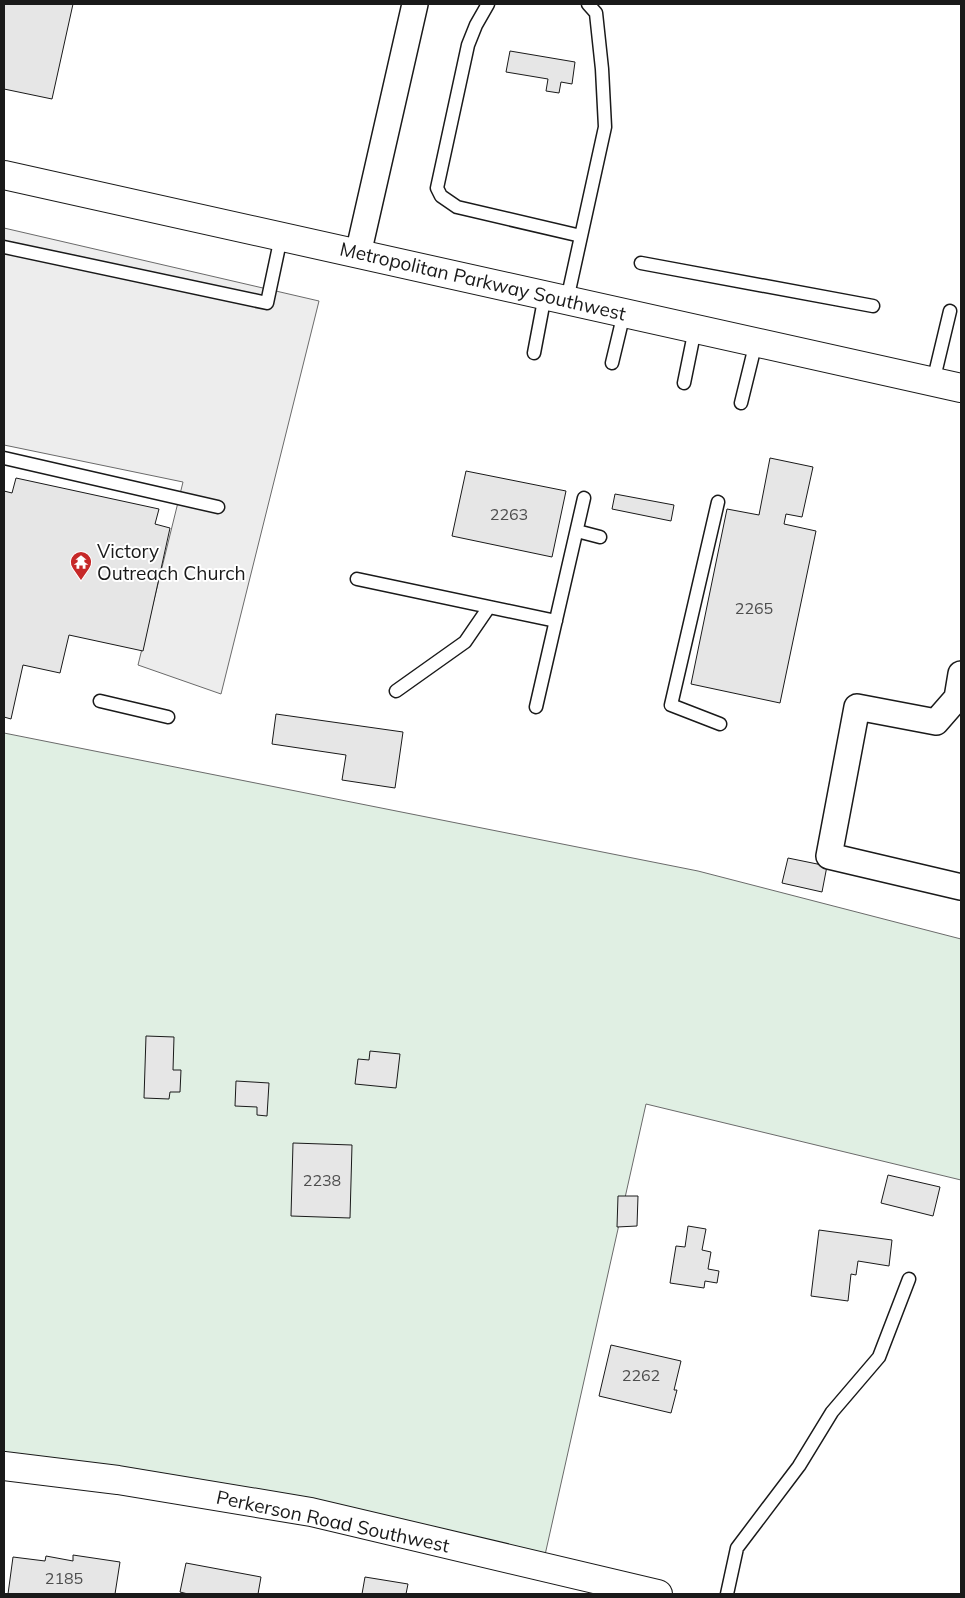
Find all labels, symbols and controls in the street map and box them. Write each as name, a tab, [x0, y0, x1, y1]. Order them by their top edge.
street label: Metropolitan Parkway Southwest	[338, 236, 629, 326]
house number: 2263	[490, 504, 528, 524]
place label: Victory Outreach Church	[97, 539, 246, 585]
temple icon: Victory Outreach Church	[69, 550, 93, 581]
house number: 2265	[735, 598, 773, 618]
house number: 2238	[303, 1170, 341, 1190]
house number: 2262	[622, 1365, 660, 1385]
street label: Perkerson Road Southwest	[214, 1485, 452, 1558]
house number: 2185	[45, 1568, 83, 1588]

